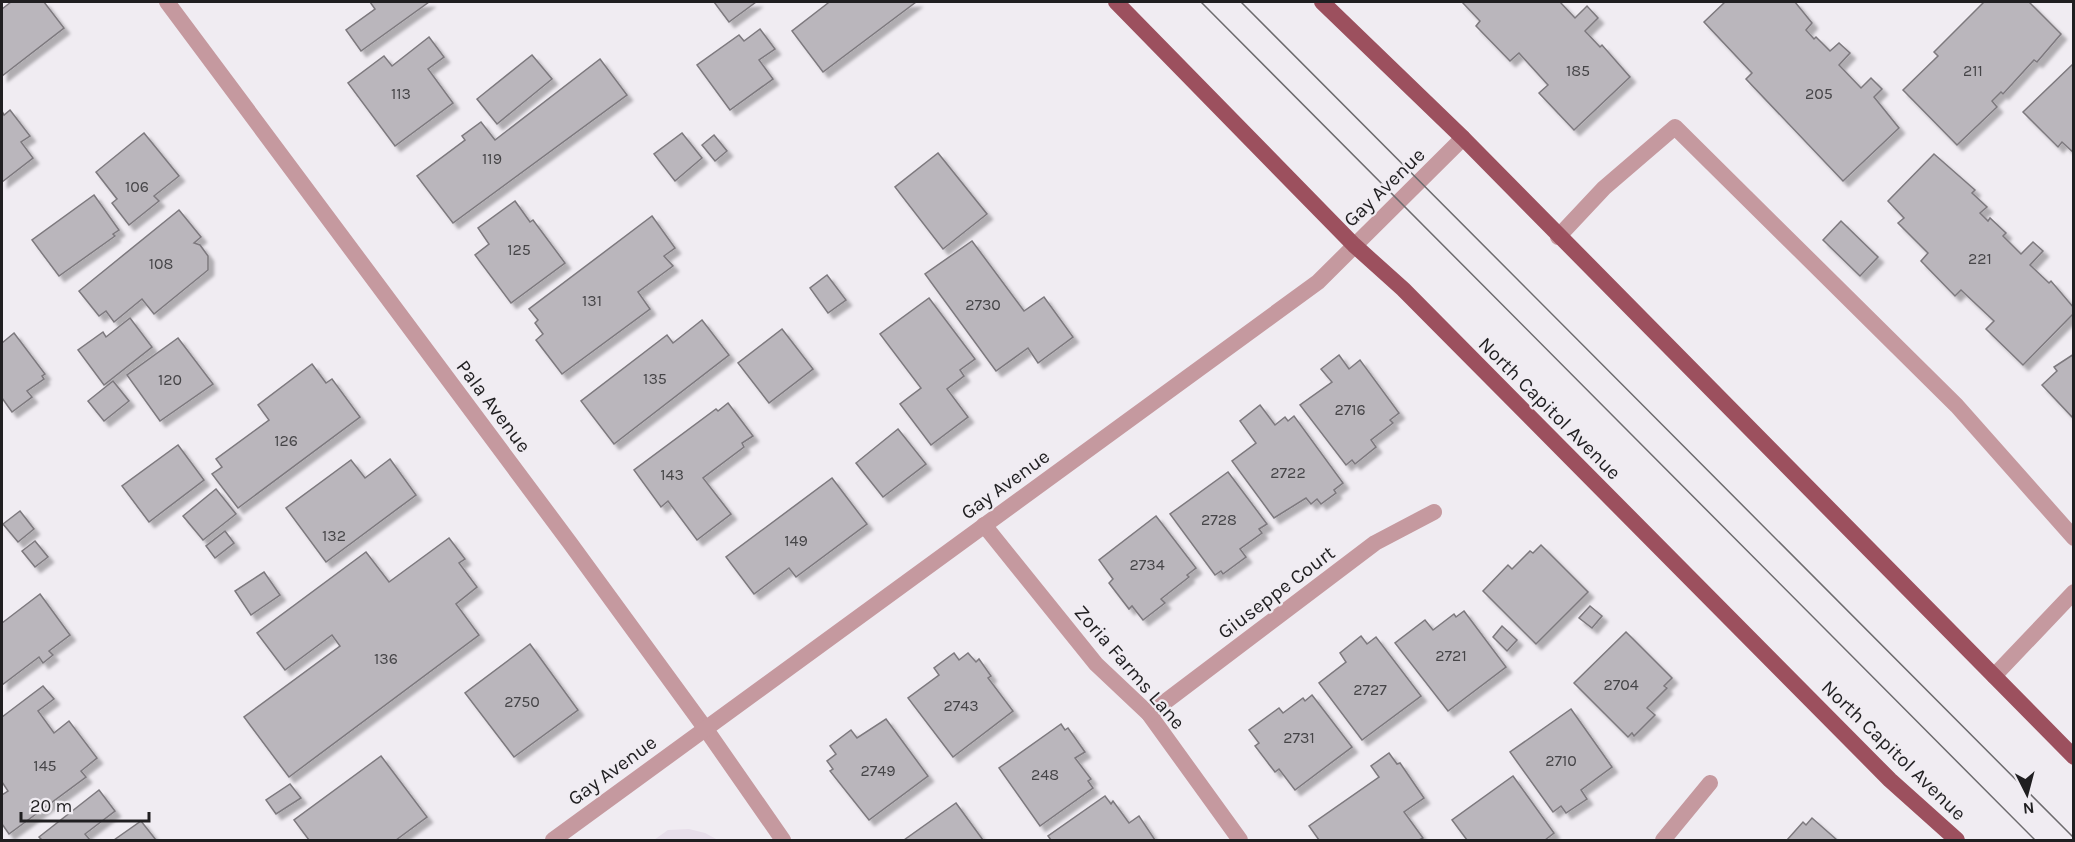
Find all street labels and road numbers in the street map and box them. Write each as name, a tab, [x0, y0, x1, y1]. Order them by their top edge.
street label: Gay Avenue	[1339, 143, 1430, 232]
street label: North Capitol Avenue	[1474, 332, 1626, 484]
street label: Pala Avenue	[452, 356, 536, 457]
street label: Gay Avenue	[957, 445, 1054, 524]
street label: Giuseppe Court	[1213, 541, 1340, 644]
street label: Zoria Farms Lane	[1070, 601, 1190, 734]
street label: North Capitol Avenue	[1817, 675, 1971, 825]
street label: Gay Avenue	[564, 731, 661, 810]

